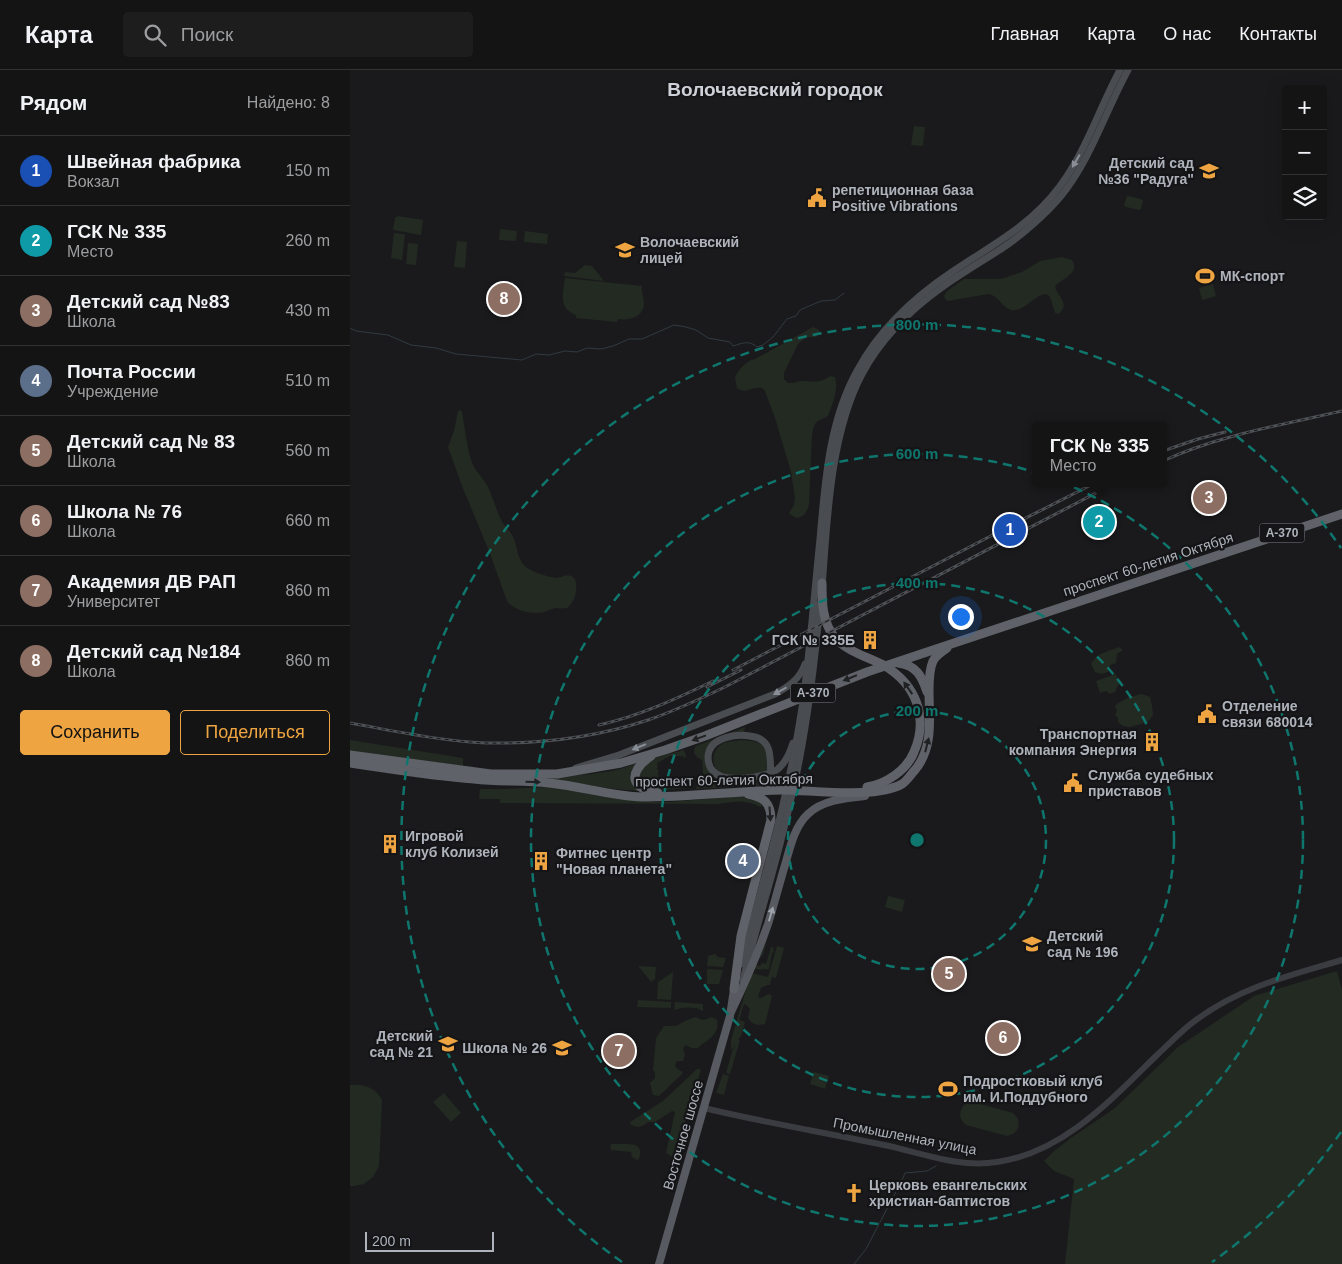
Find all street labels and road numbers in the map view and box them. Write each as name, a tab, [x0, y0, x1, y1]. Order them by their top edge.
road number: А-370	[1260, 523, 1304, 542]
street label: проспект 60-летия Октября	[1061, 529, 1235, 599]
road number: А-370	[790, 684, 836, 702]
street label: проспект 60-летия Октября	[635, 770, 813, 790]
street label: Восточное шоссе	[660, 1078, 706, 1192]
street label: Промышленная улица	[832, 1114, 978, 1158]

